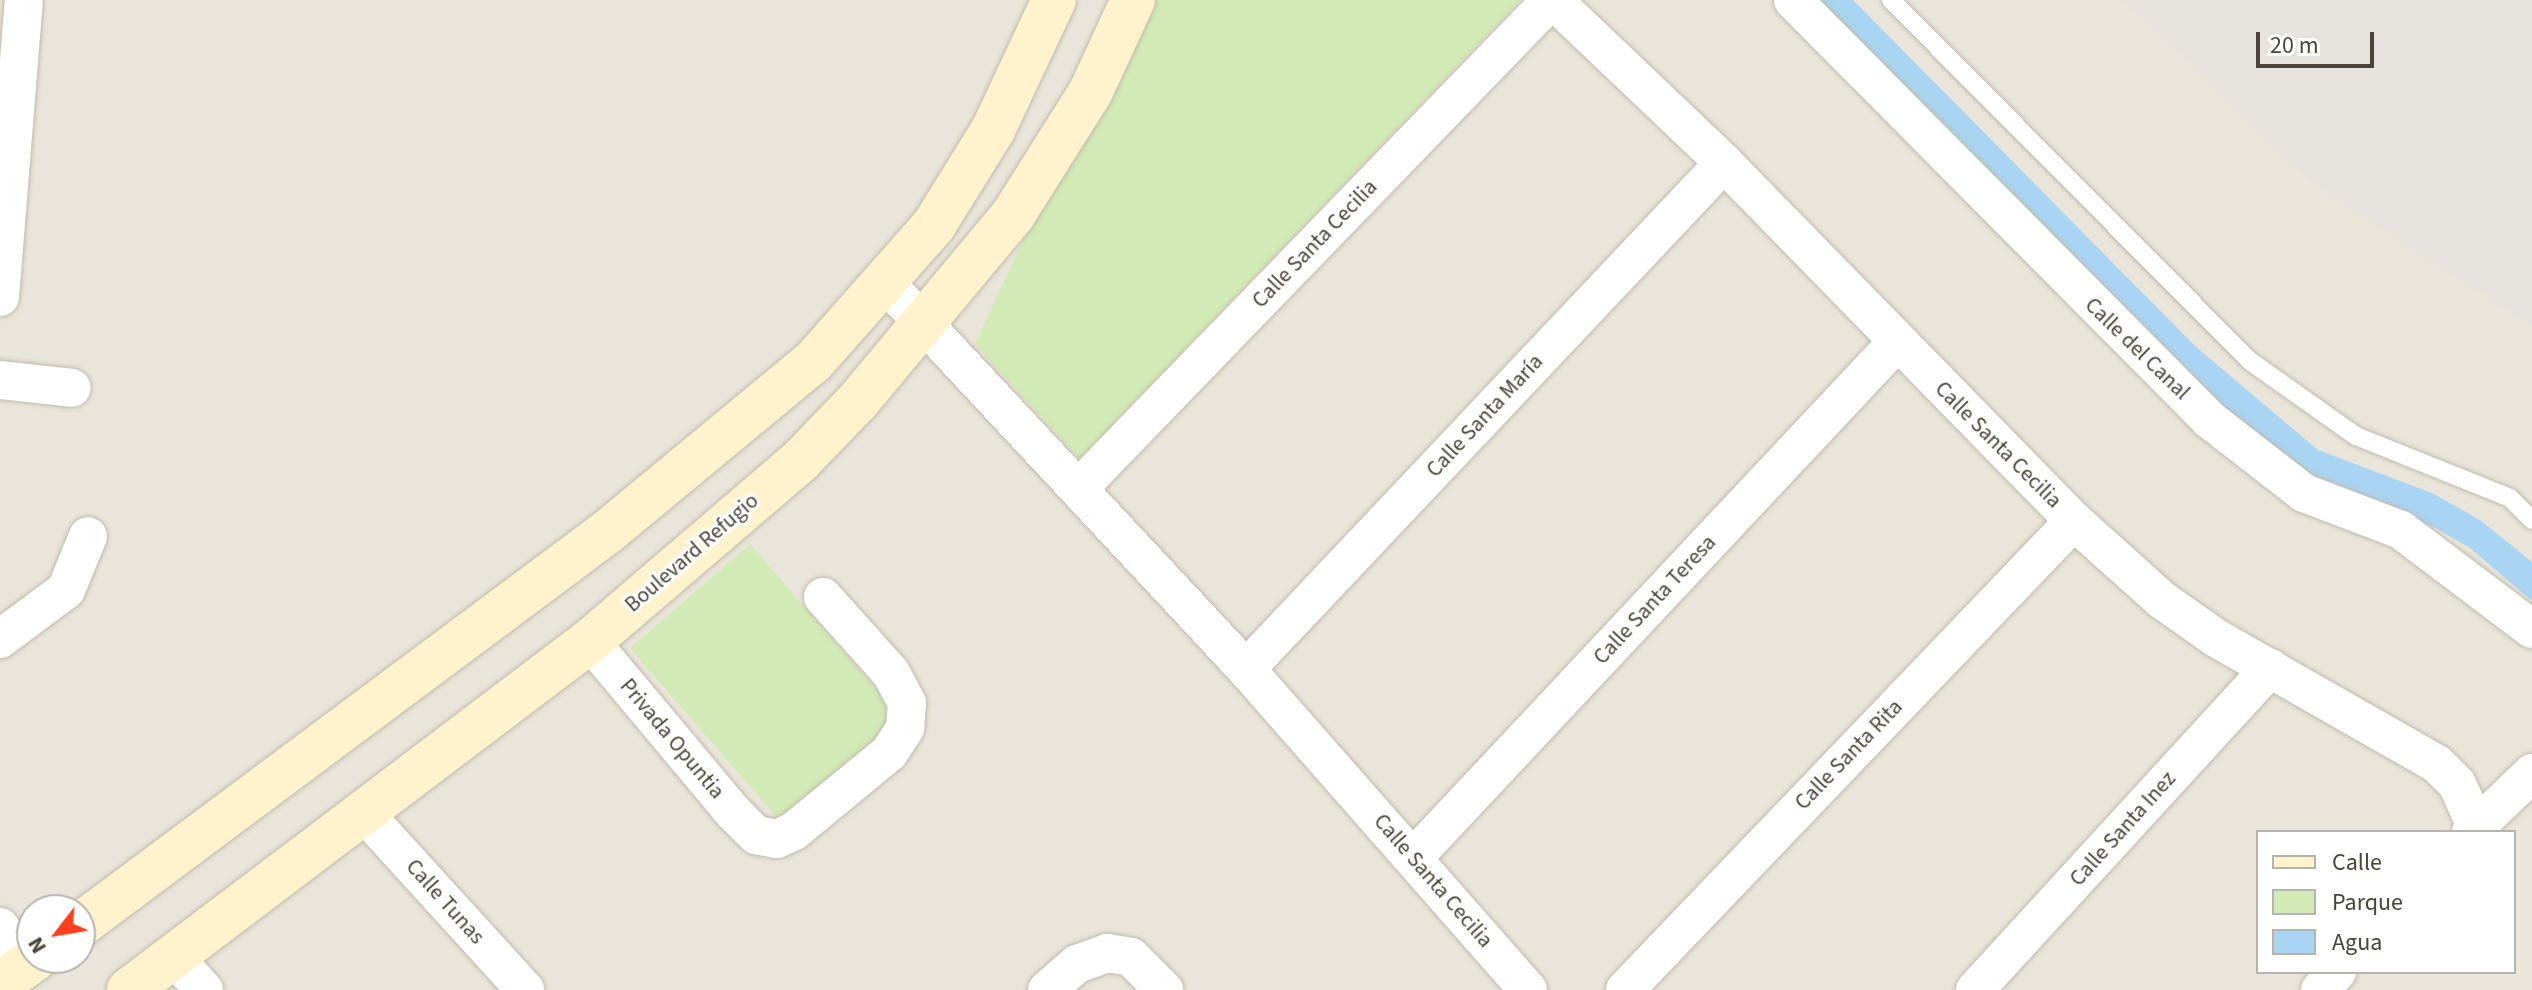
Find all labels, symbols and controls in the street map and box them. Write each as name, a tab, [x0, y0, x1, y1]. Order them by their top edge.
scale bar	[2260, 16, 2378, 66]
text: 20 m	[2270, 28, 2319, 63]
street label: Calle Santa Cecilia	[1247, 174, 1383, 314]
street label: Calle del Canal	[2079, 292, 2195, 406]
street label: Calle Santa María	[1421, 349, 1549, 483]
street label: Calle Santa Cecilia	[1929, 376, 2067, 514]
street label: Boulevard Refugio	[620, 488, 764, 618]
street label: Calle Santa Teresa	[1588, 530, 1722, 670]
street label: Privada Opuntia	[614, 673, 730, 805]
street label: Calle Santa Rita	[1790, 694, 1908, 816]
street label: Calle Santa Inez	[2064, 766, 2182, 892]
street label: Calle Santa Cecilia	[1368, 809, 1498, 953]
legend	[2256, 830, 2516, 974]
text: Calle	[2332, 845, 2382, 880]
street label: Calle Tunas	[400, 854, 490, 950]
text: Parque	[2332, 885, 2403, 920]
north arrow	[16, 894, 96, 974]
text: Agua	[2332, 925, 2382, 960]
text: N	[20, 931, 55, 960]

